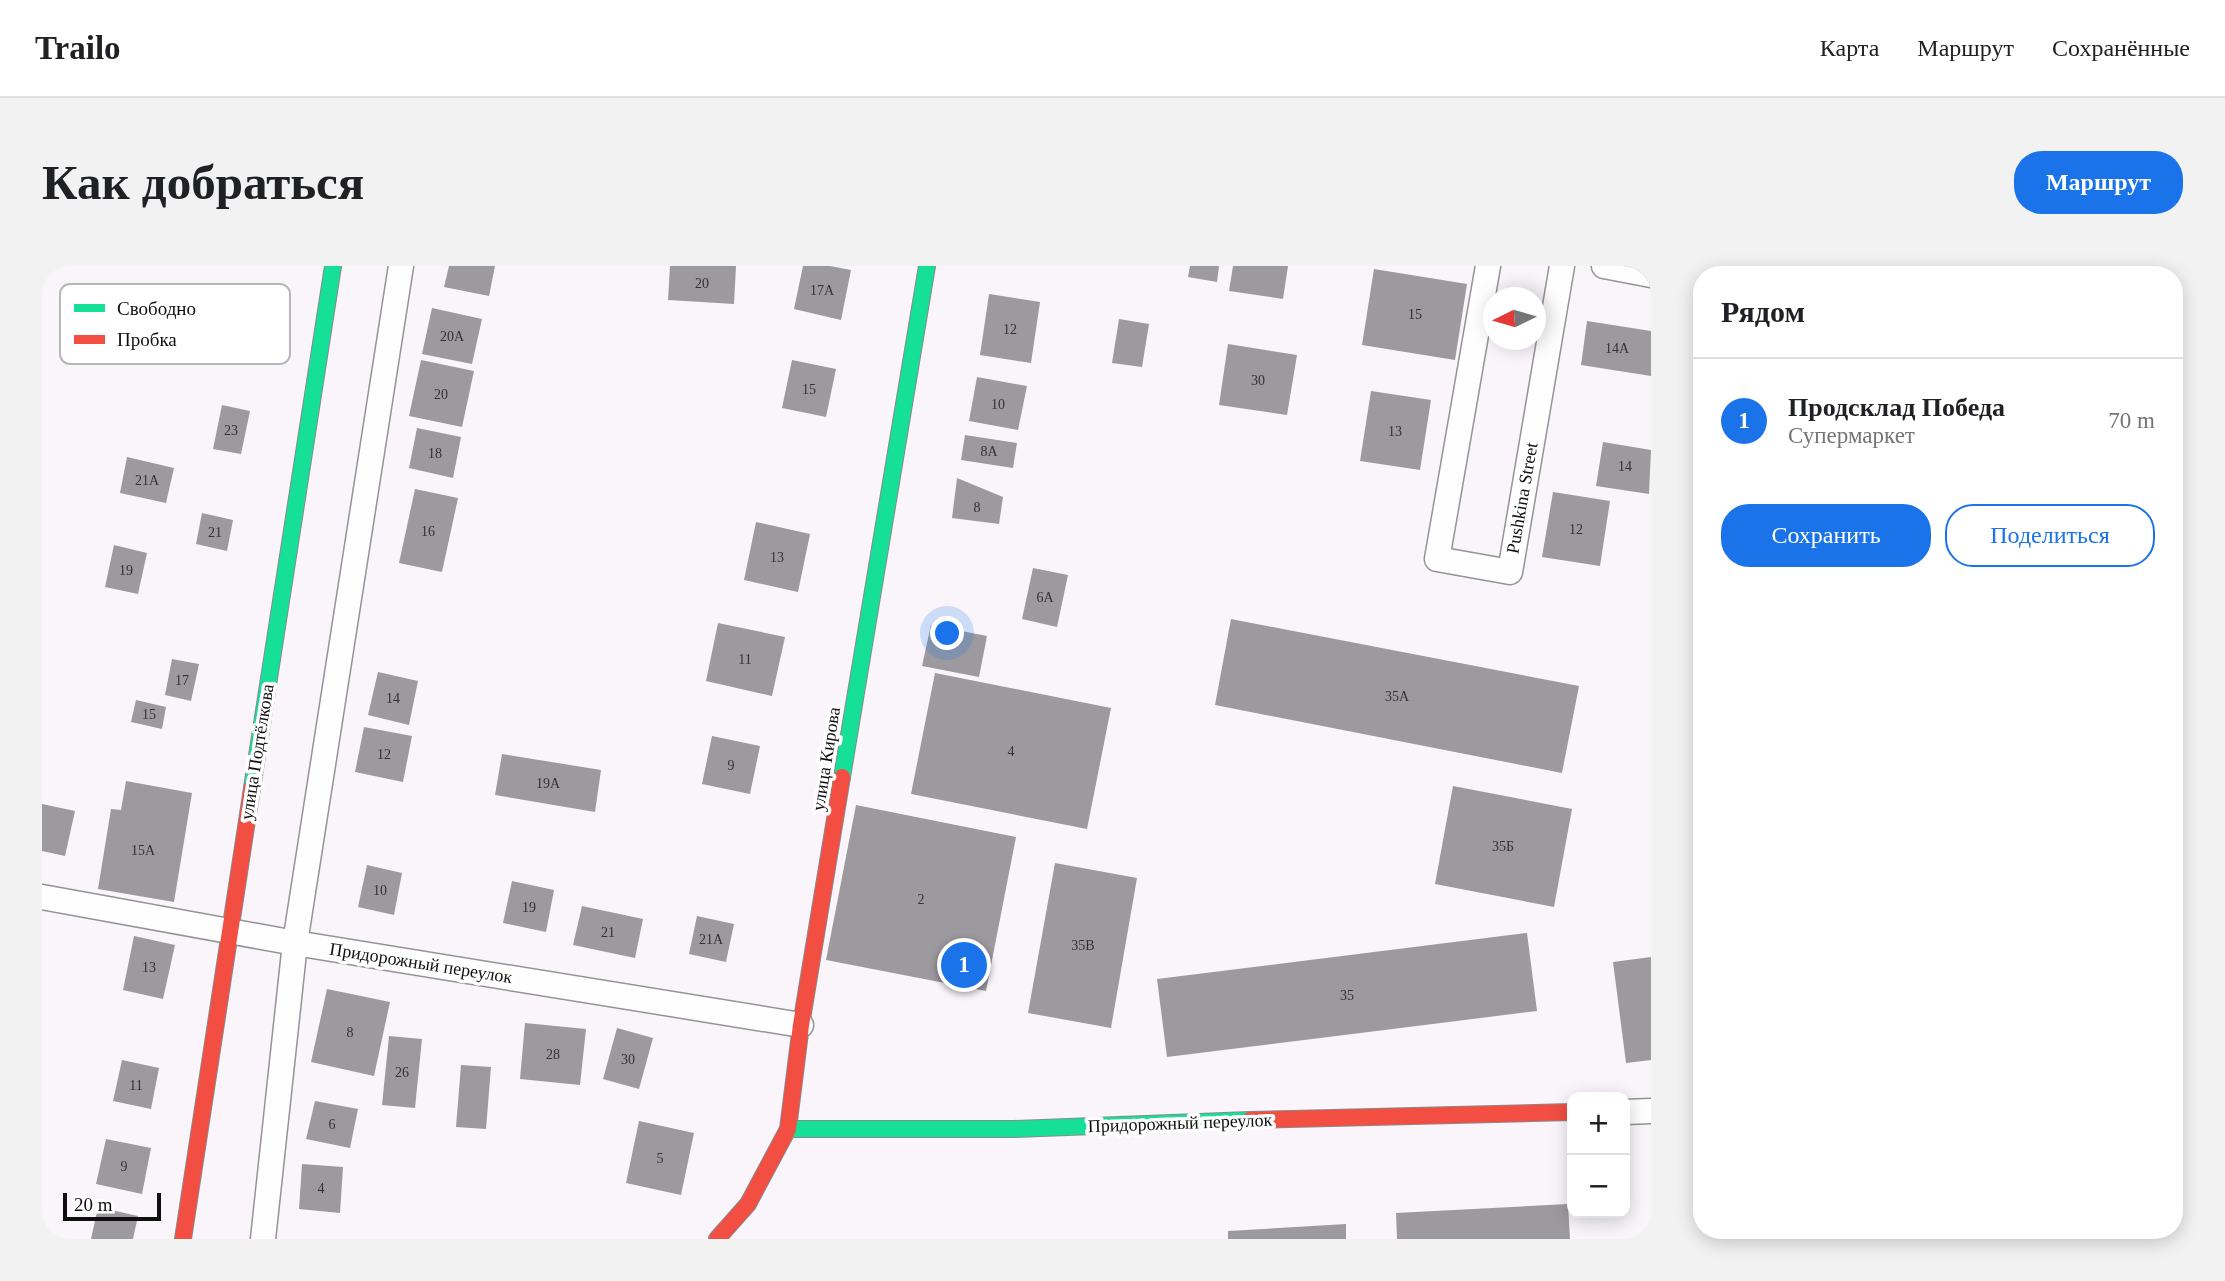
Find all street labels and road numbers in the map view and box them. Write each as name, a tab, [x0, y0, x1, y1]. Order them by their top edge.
street label: Pushkina Street	[1502, 441, 1542, 555]
street label: улица Подтёлкова	[236, 683, 278, 821]
street label: улица Кирова	[808, 706, 844, 812]
street label: Придорожный переулок	[328, 939, 514, 987]
street label: Придорожный переулок	[1087, 1110, 1273, 1136]

